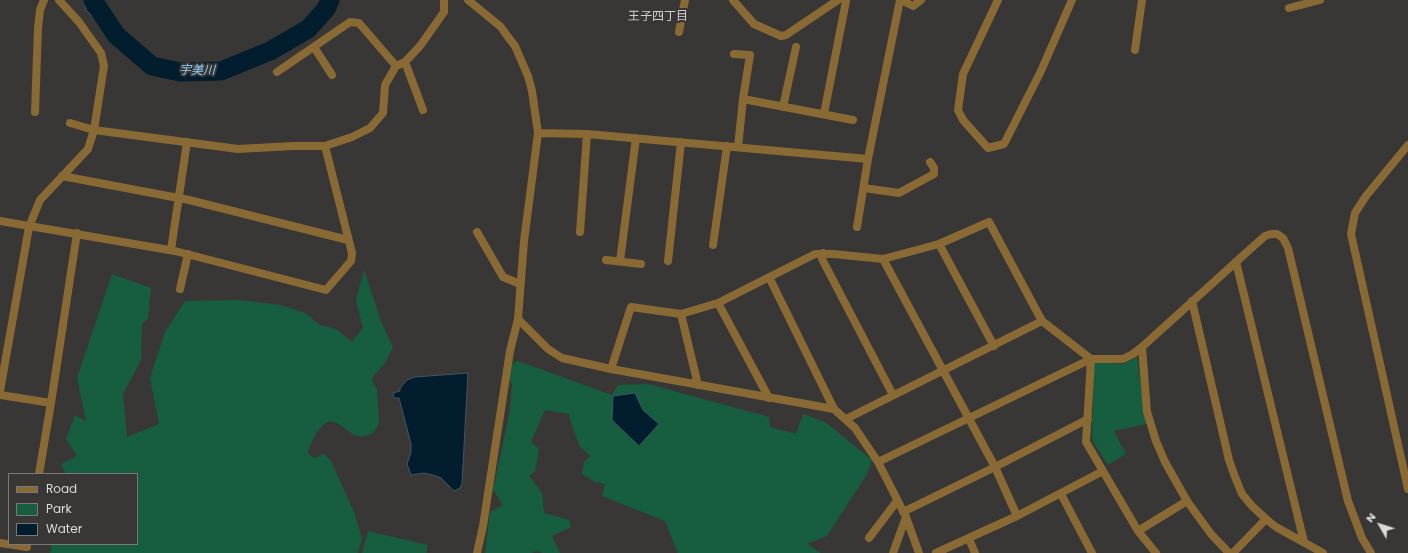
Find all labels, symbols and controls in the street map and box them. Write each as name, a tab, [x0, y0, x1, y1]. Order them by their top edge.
district label: 王子四丁目	[628, 10, 688, 24]
water label: 宇美川	[179, 63, 215, 79]
legend	[8, 473, 138, 545]
text: Road	[46, 480, 77, 497]
text: Park	[46, 500, 72, 517]
north arrow	[1360, 505, 1400, 545]
text: N	[1362, 509, 1379, 526]
text: Water	[46, 520, 82, 537]

